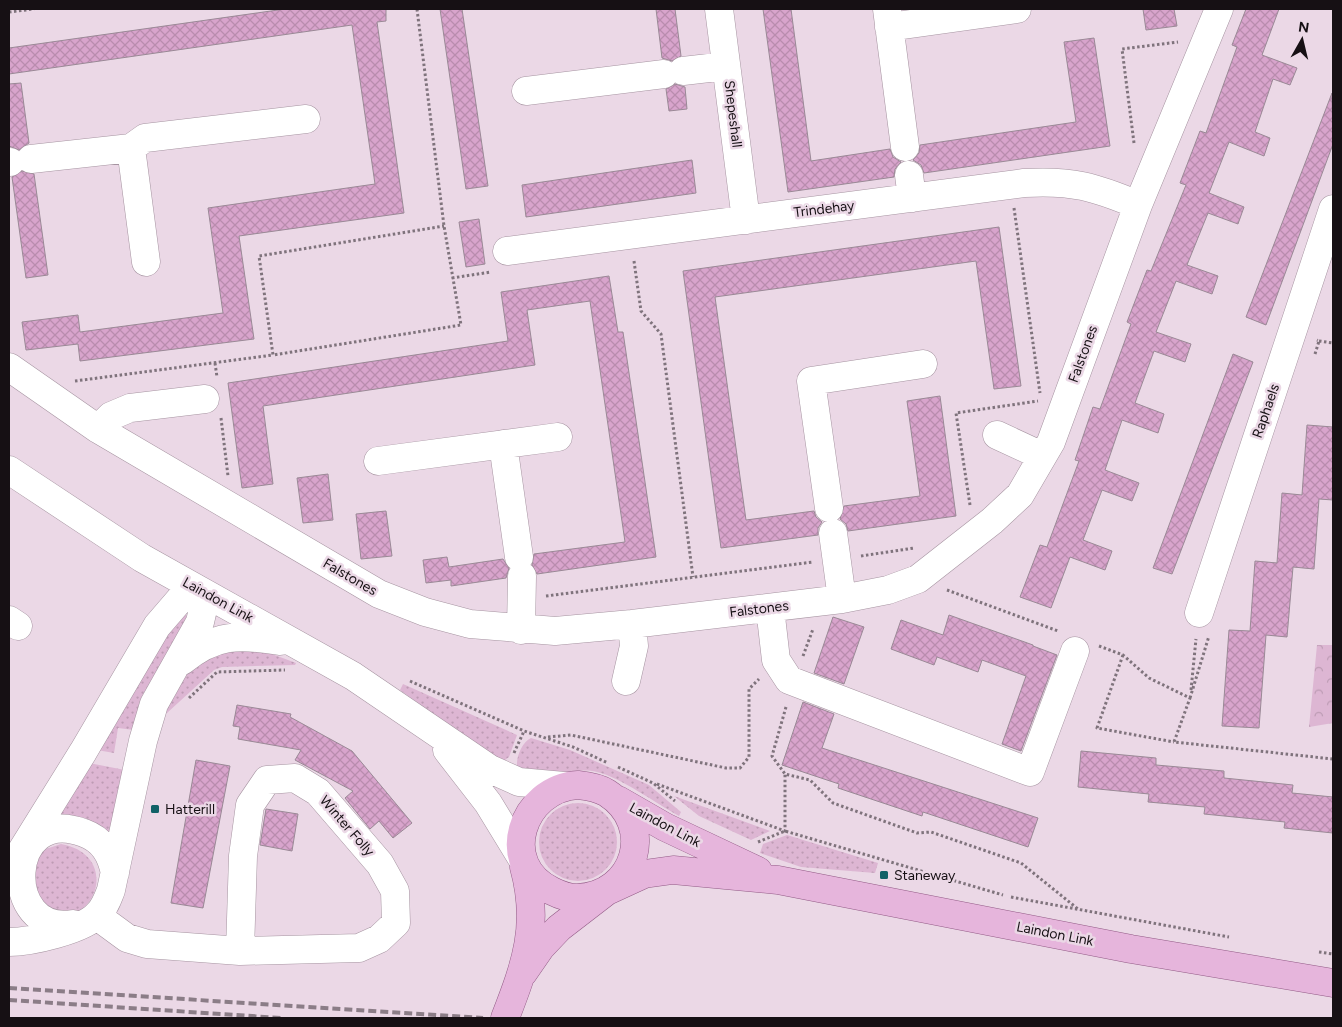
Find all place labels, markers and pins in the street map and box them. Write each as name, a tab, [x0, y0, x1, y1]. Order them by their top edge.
place label: Hatterill	[165, 801, 215, 818]
marker: Hatterill	[149, 803, 161, 815]
place label: Staneway	[894, 867, 956, 884]
marker: Staneway	[878, 869, 890, 881]

